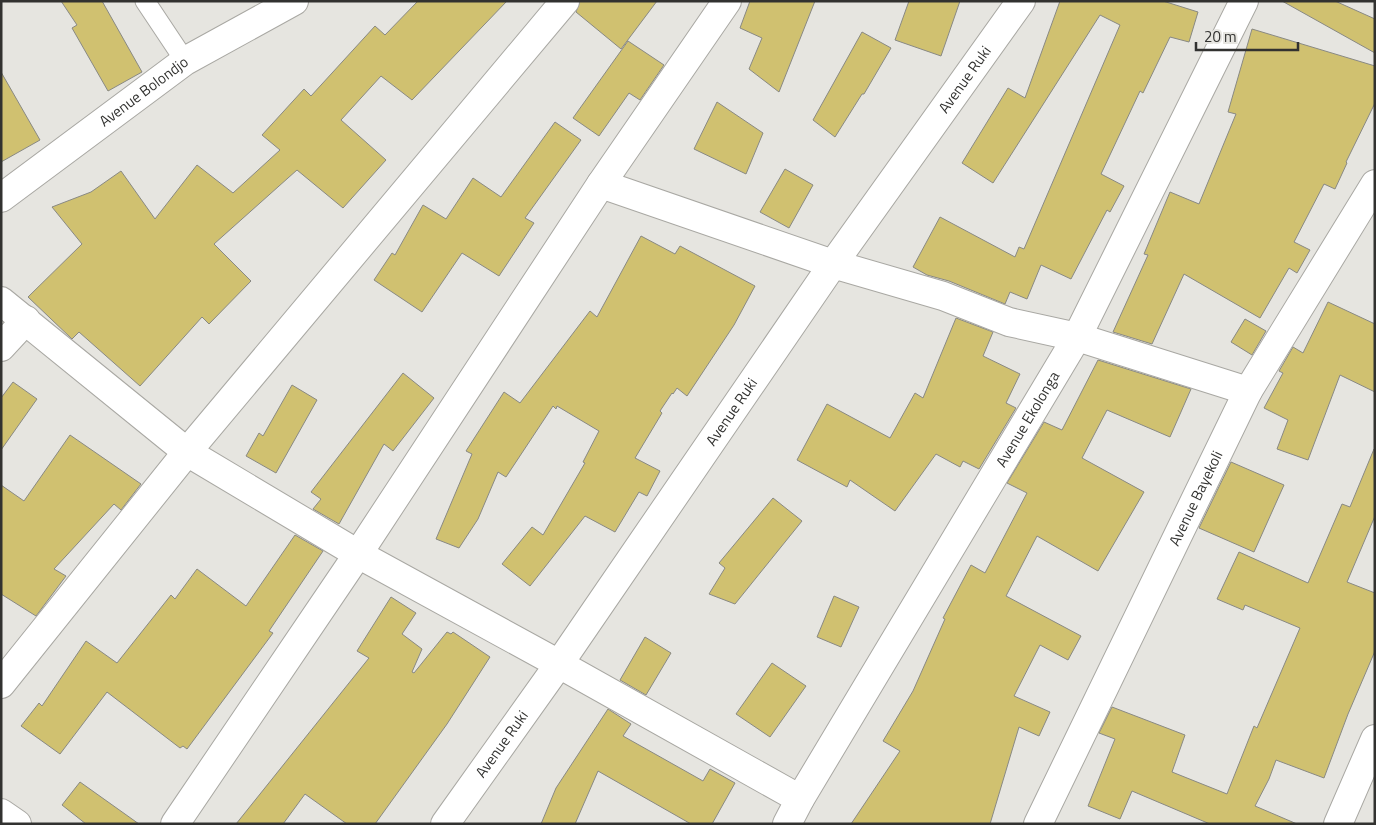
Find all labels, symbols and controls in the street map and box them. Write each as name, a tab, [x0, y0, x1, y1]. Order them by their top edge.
scale bar	[1196, 20, 1298, 52]
text: 20 m	[1204, 25, 1237, 48]
street label: Avenue Ruki	[932, 41, 996, 118]
street label: Avenue Bolondjo	[94, 50, 193, 132]
street label: Avenue Ekolonga	[990, 366, 1065, 471]
street label: Avenue Ruki	[700, 373, 763, 450]
street label: Avenue Bayekoli	[1163, 447, 1228, 550]
street label: Avenue Ruki	[469, 705, 533, 782]

